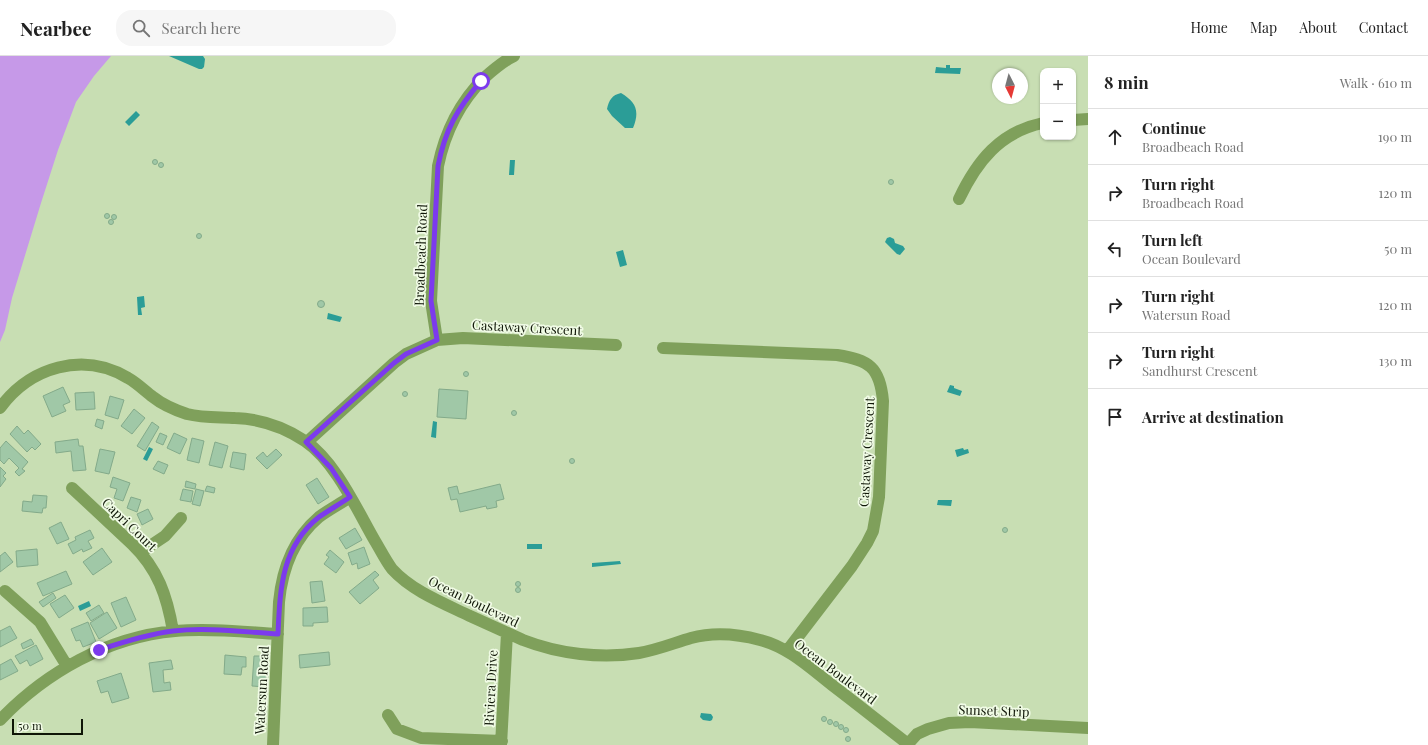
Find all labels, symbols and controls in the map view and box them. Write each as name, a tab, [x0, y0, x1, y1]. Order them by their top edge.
search box	[116, 10, 396, 46]
text: Nearbee	[20, 15, 92, 41]
icon: search	[130, 17, 152, 39]
text: Search here	[162, 18, 241, 38]
text: Home	[1190, 18, 1228, 37]
text: Map	[1250, 18, 1277, 37]
text: About	[1299, 18, 1337, 37]
text: Contact	[1359, 18, 1408, 37]
north arrow	[992, 68, 1028, 104]
map controls	[1040, 68, 1076, 140]
button: +	[1040, 68, 1076, 104]
text: 8 min	[1104, 71, 1149, 93]
route start	[472, 72, 490, 90]
text: Walk · 610 m	[1340, 74, 1412, 91]
button: −	[1040, 104, 1076, 140]
text: Continue	[1142, 118, 1206, 138]
icon: ahead	[1104, 126, 1126, 148]
text: 190 m	[1378, 128, 1412, 145]
text: Broadbeach Road	[1142, 138, 1244, 155]
text: Turn right	[1142, 174, 1215, 194]
icon: right	[1104, 182, 1126, 204]
text: 120 m	[1378, 184, 1412, 201]
text: Broadbeach Road	[1142, 194, 1244, 211]
street label: Broadbeach Road	[410, 203, 430, 306]
text: Turn left	[1142, 230, 1203, 250]
icon: left	[1104, 238, 1126, 260]
text: 50 m	[1384, 240, 1412, 257]
text: Ocean Boulevard	[1142, 250, 1241, 267]
text: Turn right	[1142, 286, 1215, 306]
icon: right	[1104, 294, 1126, 316]
text: 120 m	[1378, 296, 1412, 313]
text: Watersun Road	[1142, 306, 1231, 323]
street label: Castaway Crescent	[472, 316, 583, 338]
text: Turn right	[1142, 342, 1215, 362]
icon: right	[1104, 350, 1126, 372]
text: 130 m	[1379, 352, 1412, 369]
text: Sandhurst Crescent	[1142, 362, 1257, 379]
street label: Castaway Crescent	[855, 396, 877, 507]
icon: arrive	[1104, 406, 1126, 428]
text: Arrive at destination	[1142, 407, 1284, 427]
street label: Capri Court	[99, 494, 161, 555]
street label: Ocean Boulevard	[426, 572, 522, 630]
street label: Ocean Boulevard	[791, 635, 881, 708]
route end	[90, 641, 108, 659]
street label: Watersun Road	[250, 645, 272, 736]
street label: Riviera Drive	[480, 649, 501, 726]
street label: Sunset Strip	[958, 700, 1030, 720]
scale bar	[12, 717, 83, 736]
text: 50 m	[18, 718, 42, 733]

